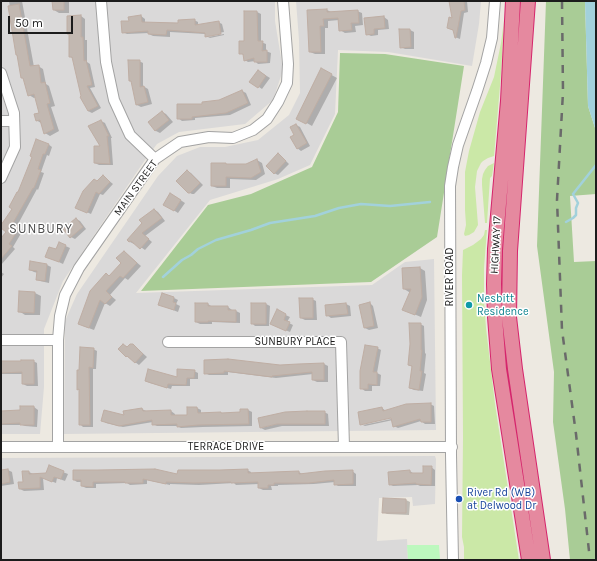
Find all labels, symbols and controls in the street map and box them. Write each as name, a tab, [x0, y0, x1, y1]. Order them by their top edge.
scale bar	[10, 8, 75, 34]
text: 50 m	[15, 16, 43, 30]
street label: MAIN STREET	[111, 158, 161, 218]
street label: HIGHWAY 17	[488, 216, 504, 274]
district label: SUNBURY	[9, 221, 73, 237]
street label: RIVER ROAD	[443, 248, 457, 306]
place label: Nesbitt Residence	[477, 292, 529, 318]
marker: Nesbitt Residence	[464, 300, 474, 310]
street label: SUNBURY PLACE	[254, 335, 336, 349]
street label: TERRACE DRIVE	[188, 440, 264, 454]
place label: River Rd (WB) at Delwood Dr	[467, 486, 536, 512]
marker: River Rd (WB) at Delwood Dr	[454, 494, 464, 504]

